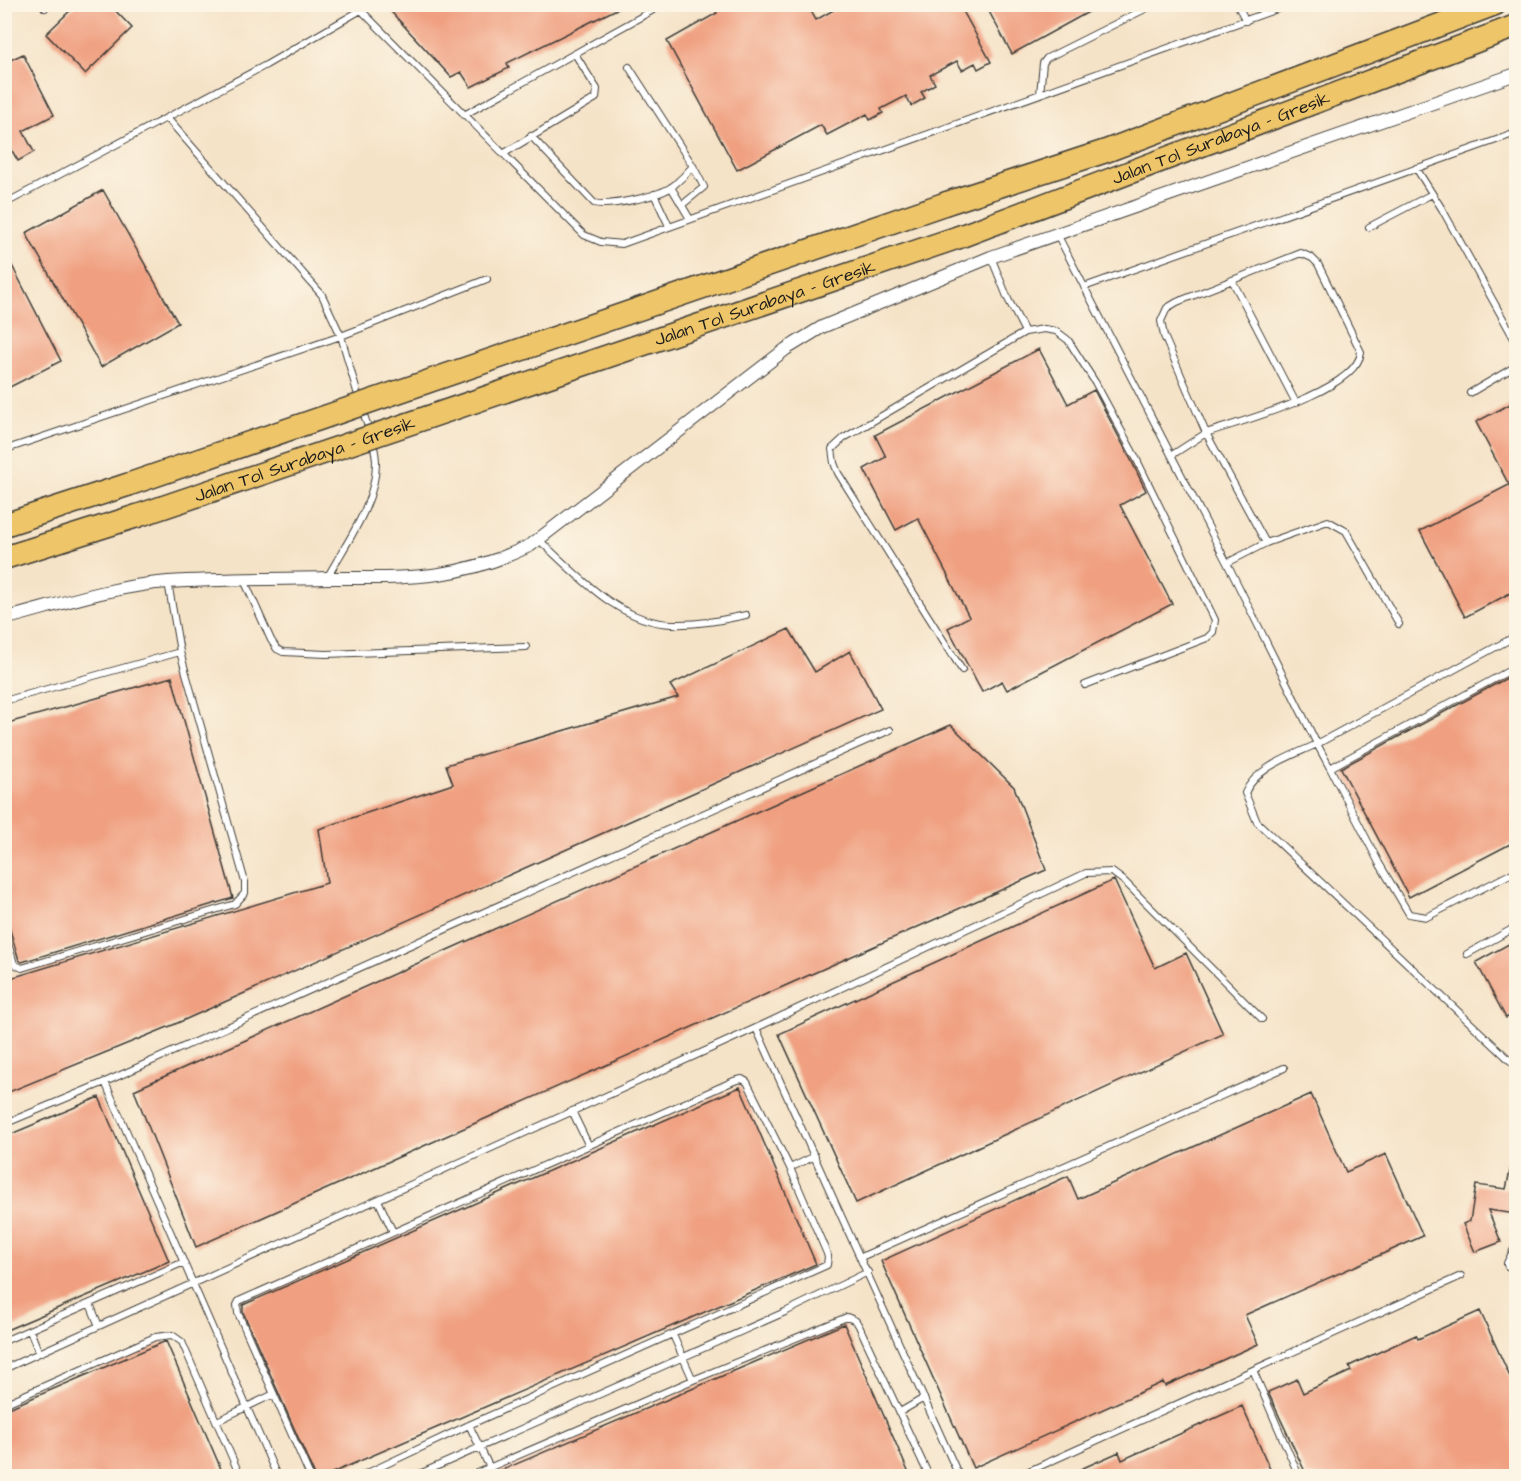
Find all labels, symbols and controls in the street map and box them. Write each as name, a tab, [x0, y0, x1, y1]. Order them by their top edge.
street label: Jalan Tol Surabaya - Gresik	[1108, 86, 1334, 191]
street label: Jalan Tol Surabaya - Gresik	[651, 254, 879, 352]
street label: Jalan Tol Surabaya - Gresik	[191, 411, 418, 509]

